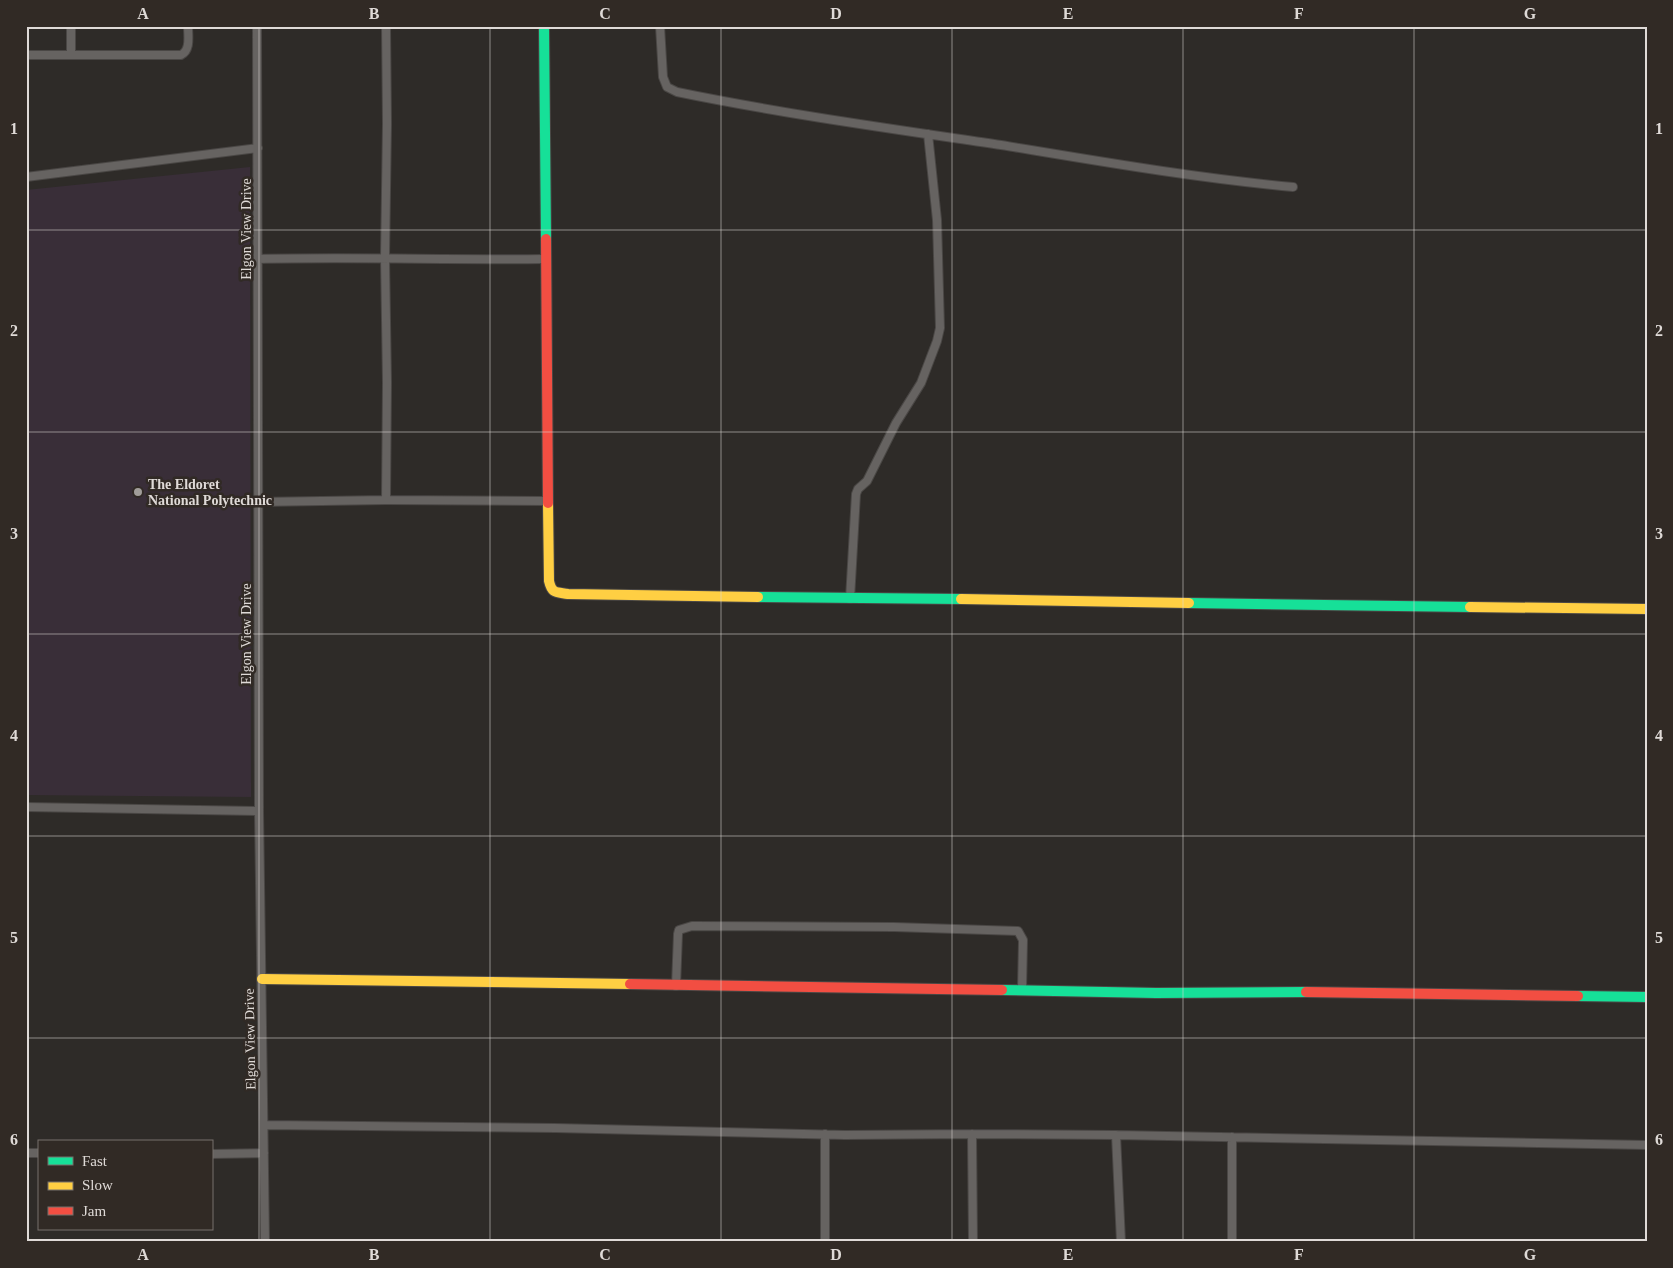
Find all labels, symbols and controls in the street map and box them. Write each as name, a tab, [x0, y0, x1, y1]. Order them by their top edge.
text: A	[137, 5, 149, 22]
text: B	[369, 5, 380, 22]
text: C	[599, 5, 611, 22]
text: D	[830, 5, 842, 22]
text: E	[1063, 5, 1073, 22]
text: F	[1294, 5, 1304, 22]
text: G	[1524, 5, 1537, 22]
text: 1	[10, 120, 18, 137]
text: 1	[1655, 120, 1663, 137]
street label: Elgon View Drive	[239, 178, 254, 280]
text: 2	[10, 322, 18, 339]
text: 2	[1655, 322, 1663, 339]
place label: The Eldoret National Polytechnic	[148, 477, 272, 508]
marker: The Eldoret National Polytechnic	[132, 486, 144, 498]
text: 3	[10, 525, 18, 542]
text: 3	[1655, 525, 1663, 542]
street label: Elgon View Drive	[239, 583, 254, 685]
text: 4	[10, 727, 18, 744]
text: 4	[1655, 727, 1663, 744]
text: 5	[10, 929, 18, 946]
text: 5	[1655, 929, 1663, 946]
street label: Elgon View Drive	[242, 988, 258, 1090]
text: 6	[10, 1131, 18, 1148]
text: 6	[1655, 1131, 1663, 1148]
legend	[38, 1140, 212, 1230]
text: Fast	[82, 1153, 108, 1169]
text: Slow	[82, 1177, 113, 1193]
text: Jam	[82, 1203, 106, 1219]
text: A	[137, 1246, 149, 1263]
text: B	[369, 1246, 380, 1263]
text: C	[599, 1246, 611, 1263]
text: D	[830, 1246, 842, 1263]
text: E	[1063, 1246, 1073, 1263]
text: F	[1294, 1246, 1304, 1263]
text: G	[1524, 1246, 1537, 1263]

